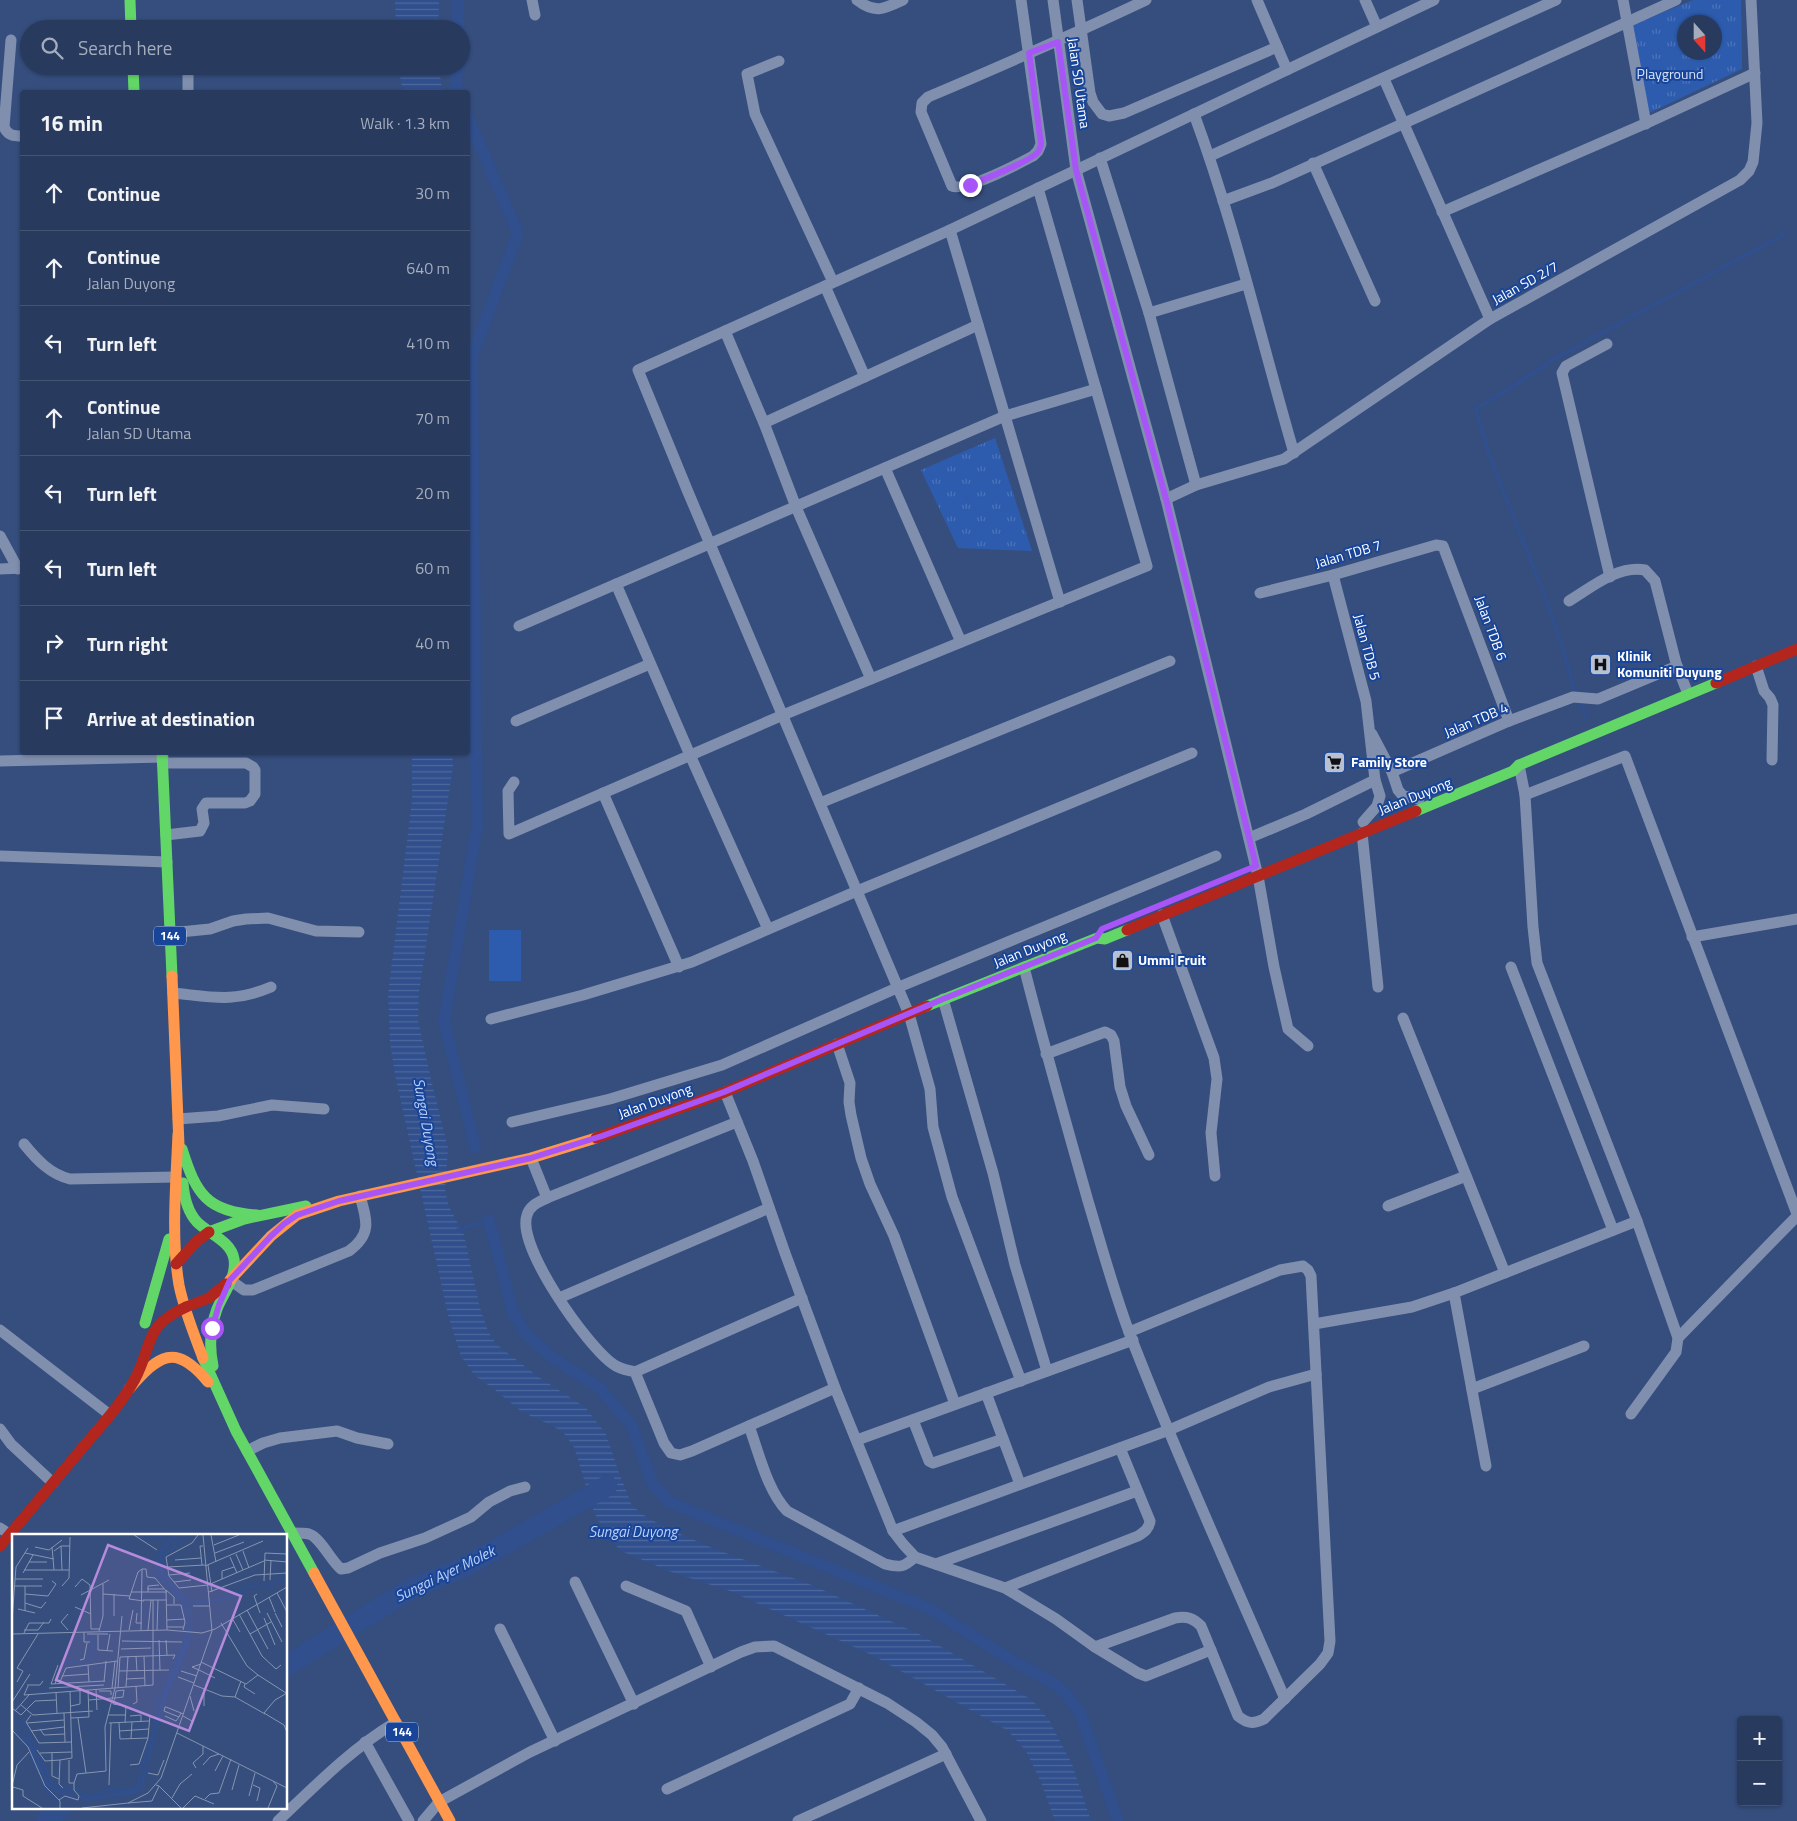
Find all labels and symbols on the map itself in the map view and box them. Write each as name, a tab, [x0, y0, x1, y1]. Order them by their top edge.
north arrow	[1677, 15, 1722, 60]
street label: Jalan SD Utama	[1063, 36, 1096, 130]
park label: Playground	[1637, 63, 1703, 84]
route end	[959, 174, 982, 197]
street label: Jalan SD 2/7	[1488, 256, 1562, 309]
street label: Jalan TDB 7	[1312, 534, 1383, 573]
street label: Jalan TDB 6	[1470, 592, 1513, 663]
street label: Jalan TDB 5	[1349, 611, 1386, 683]
place label: Klinik Komuniti Duyung	[1617, 645, 1722, 682]
hospital icon: Klinik Komuniti Duyung	[1589, 652, 1613, 676]
street label: Jalan TDB 4	[1440, 697, 1511, 742]
supermarket icon: Family Store	[1323, 750, 1347, 774]
place label: Family Store	[1351, 751, 1427, 772]
street label: Jalan Duyong	[1375, 771, 1455, 820]
street label: Jalan Duyong	[990, 924, 1070, 973]
road number: 144	[154, 926, 186, 946]
shop icon: Ummi Fruit	[1110, 948, 1134, 972]
place label: Ummi Fruit	[1138, 949, 1206, 970]
water label: Sungai Duyong	[407, 1076, 446, 1169]
street label: Jalan Duyong	[615, 1077, 695, 1124]
route start	[201, 1317, 224, 1340]
water label: Sungai Duyong	[589, 1520, 679, 1543]
inset map	[12, 1534, 288, 1808]
water label: Sungai Ayer Molek	[391, 1538, 501, 1608]
road number: 144	[386, 1722, 418, 1741]

